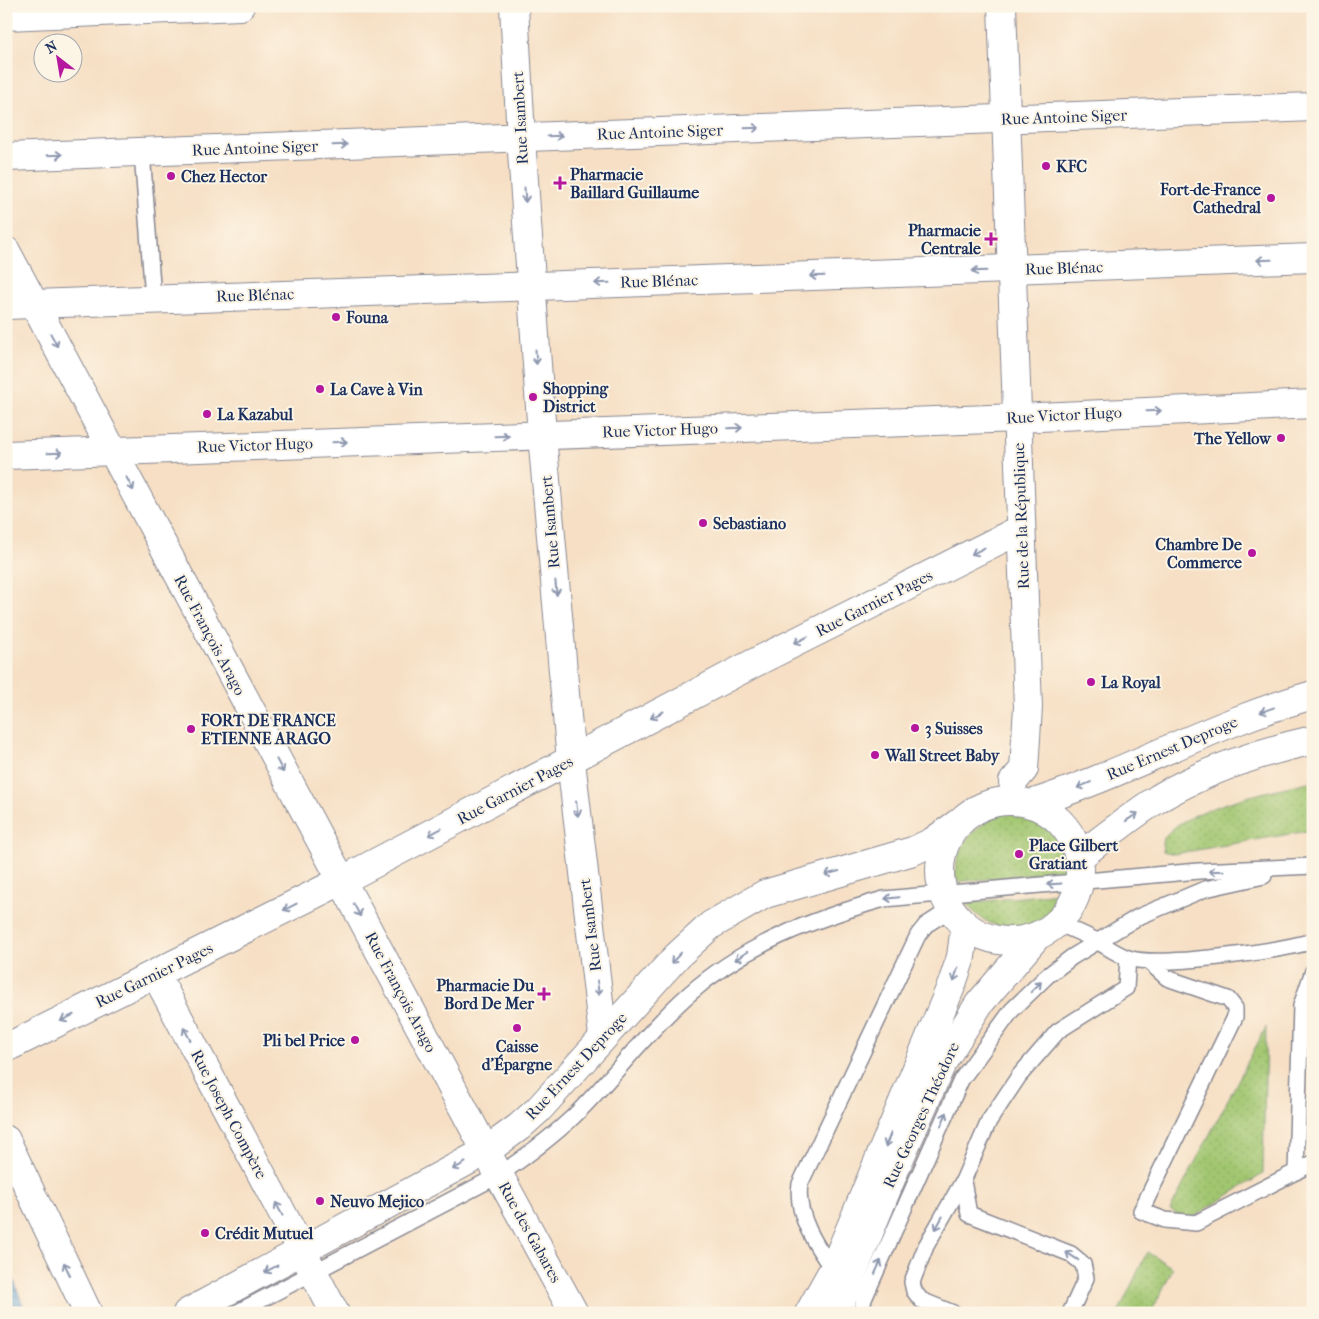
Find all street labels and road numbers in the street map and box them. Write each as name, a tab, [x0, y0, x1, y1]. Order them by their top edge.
street label: Rue Isambert	[508, 71, 532, 165]
street label: Rue Antoine Siger	[1001, 105, 1128, 129]
street label: Rue Antoine Siger	[597, 120, 724, 144]
street label: Rue Antoine Siger	[192, 136, 319, 160]
street label: Rue Blénac	[1025, 257, 1103, 279]
street label: Rue Blénac	[620, 270, 698, 292]
street label: Rue Blénac	[216, 284, 294, 306]
street label: Rue Victor Hugo	[1006, 402, 1122, 428]
street label: Rue Victor Hugo	[602, 418, 718, 442]
street label: Rue Victor Hugo	[197, 433, 313, 457]
street label: Rue de la République	[1009, 442, 1033, 589]
street label: Rue Isambert	[536, 474, 564, 569]
street label: Rue Garnier Pages	[812, 565, 936, 641]
street label: Rue François Arago	[170, 571, 250, 699]
street label: Rue Ernest Deproge	[1104, 712, 1240, 784]
street label: Rue Garnier Pages	[454, 751, 576, 829]
street label: Rue Isambert	[575, 877, 605, 972]
street label: Rue François Arago	[361, 928, 441, 1056]
street label: Rue Garnier Pages	[92, 938, 216, 1012]
street label: Rue Ernest Deproge	[521, 1008, 631, 1124]
street label: Rue Georges Théodore	[879, 1039, 963, 1191]
street label: Rue Joseph Compère	[187, 1046, 271, 1182]
street label: Rue des Gabares	[494, 1178, 566, 1286]

